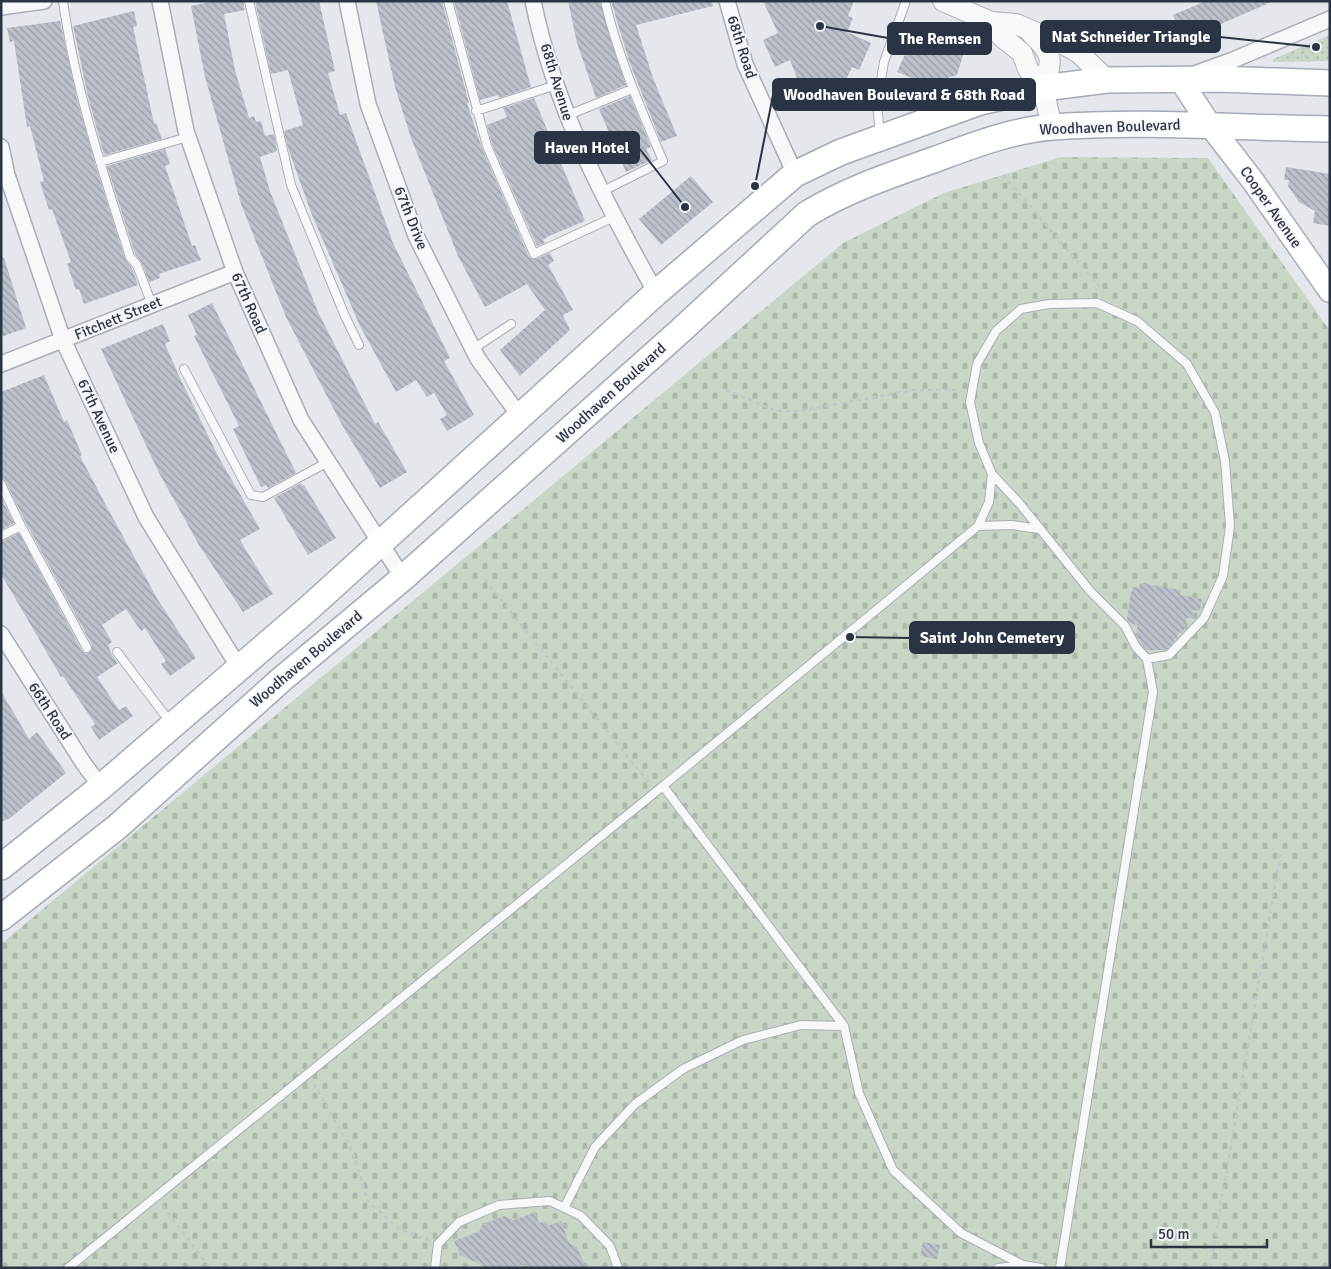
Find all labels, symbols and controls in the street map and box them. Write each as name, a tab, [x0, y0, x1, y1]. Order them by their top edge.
street label: 68th Road	[723, 13, 761, 81]
callout: Nat Schneider Triangle	[1041, 21, 1220, 52]
callout: The Remsen	[888, 23, 991, 54]
text: Nat Schneider Triangle	[1052, 27, 1211, 47]
text: The Remsen	[899, 29, 982, 49]
street label: 68th Avenue	[537, 41, 577, 123]
callout: Woodhaven Boulevard & 68th Road	[773, 79, 1035, 110]
text: Woodhaven Boulevard & 68th Road	[783, 85, 1025, 105]
street label: Woodhaven Boulevard	[1039, 116, 1181, 138]
callout: Haven Hotel	[535, 132, 639, 163]
text: Haven Hotel	[545, 138, 629, 158]
street label: Cooper Avenue	[1236, 163, 1306, 251]
street label: 67th Drive	[390, 184, 432, 252]
street label: 67th Road	[228, 270, 270, 336]
street label: Fitchett Street	[72, 292, 164, 344]
street label: Woodhaven Boulevard	[552, 339, 670, 447]
street label: 67th Avenue	[74, 376, 124, 456]
street label: Woodhaven Boulevard	[246, 607, 366, 711]
callout: Saint John Cemetery	[910, 622, 1074, 653]
text: Saint John Cemetery	[920, 628, 1064, 648]
street label: 66th Road	[25, 679, 75, 743]
scale bar	[1151, 1216, 1267, 1248]
text: 50 m	[1158, 1225, 1189, 1243]

